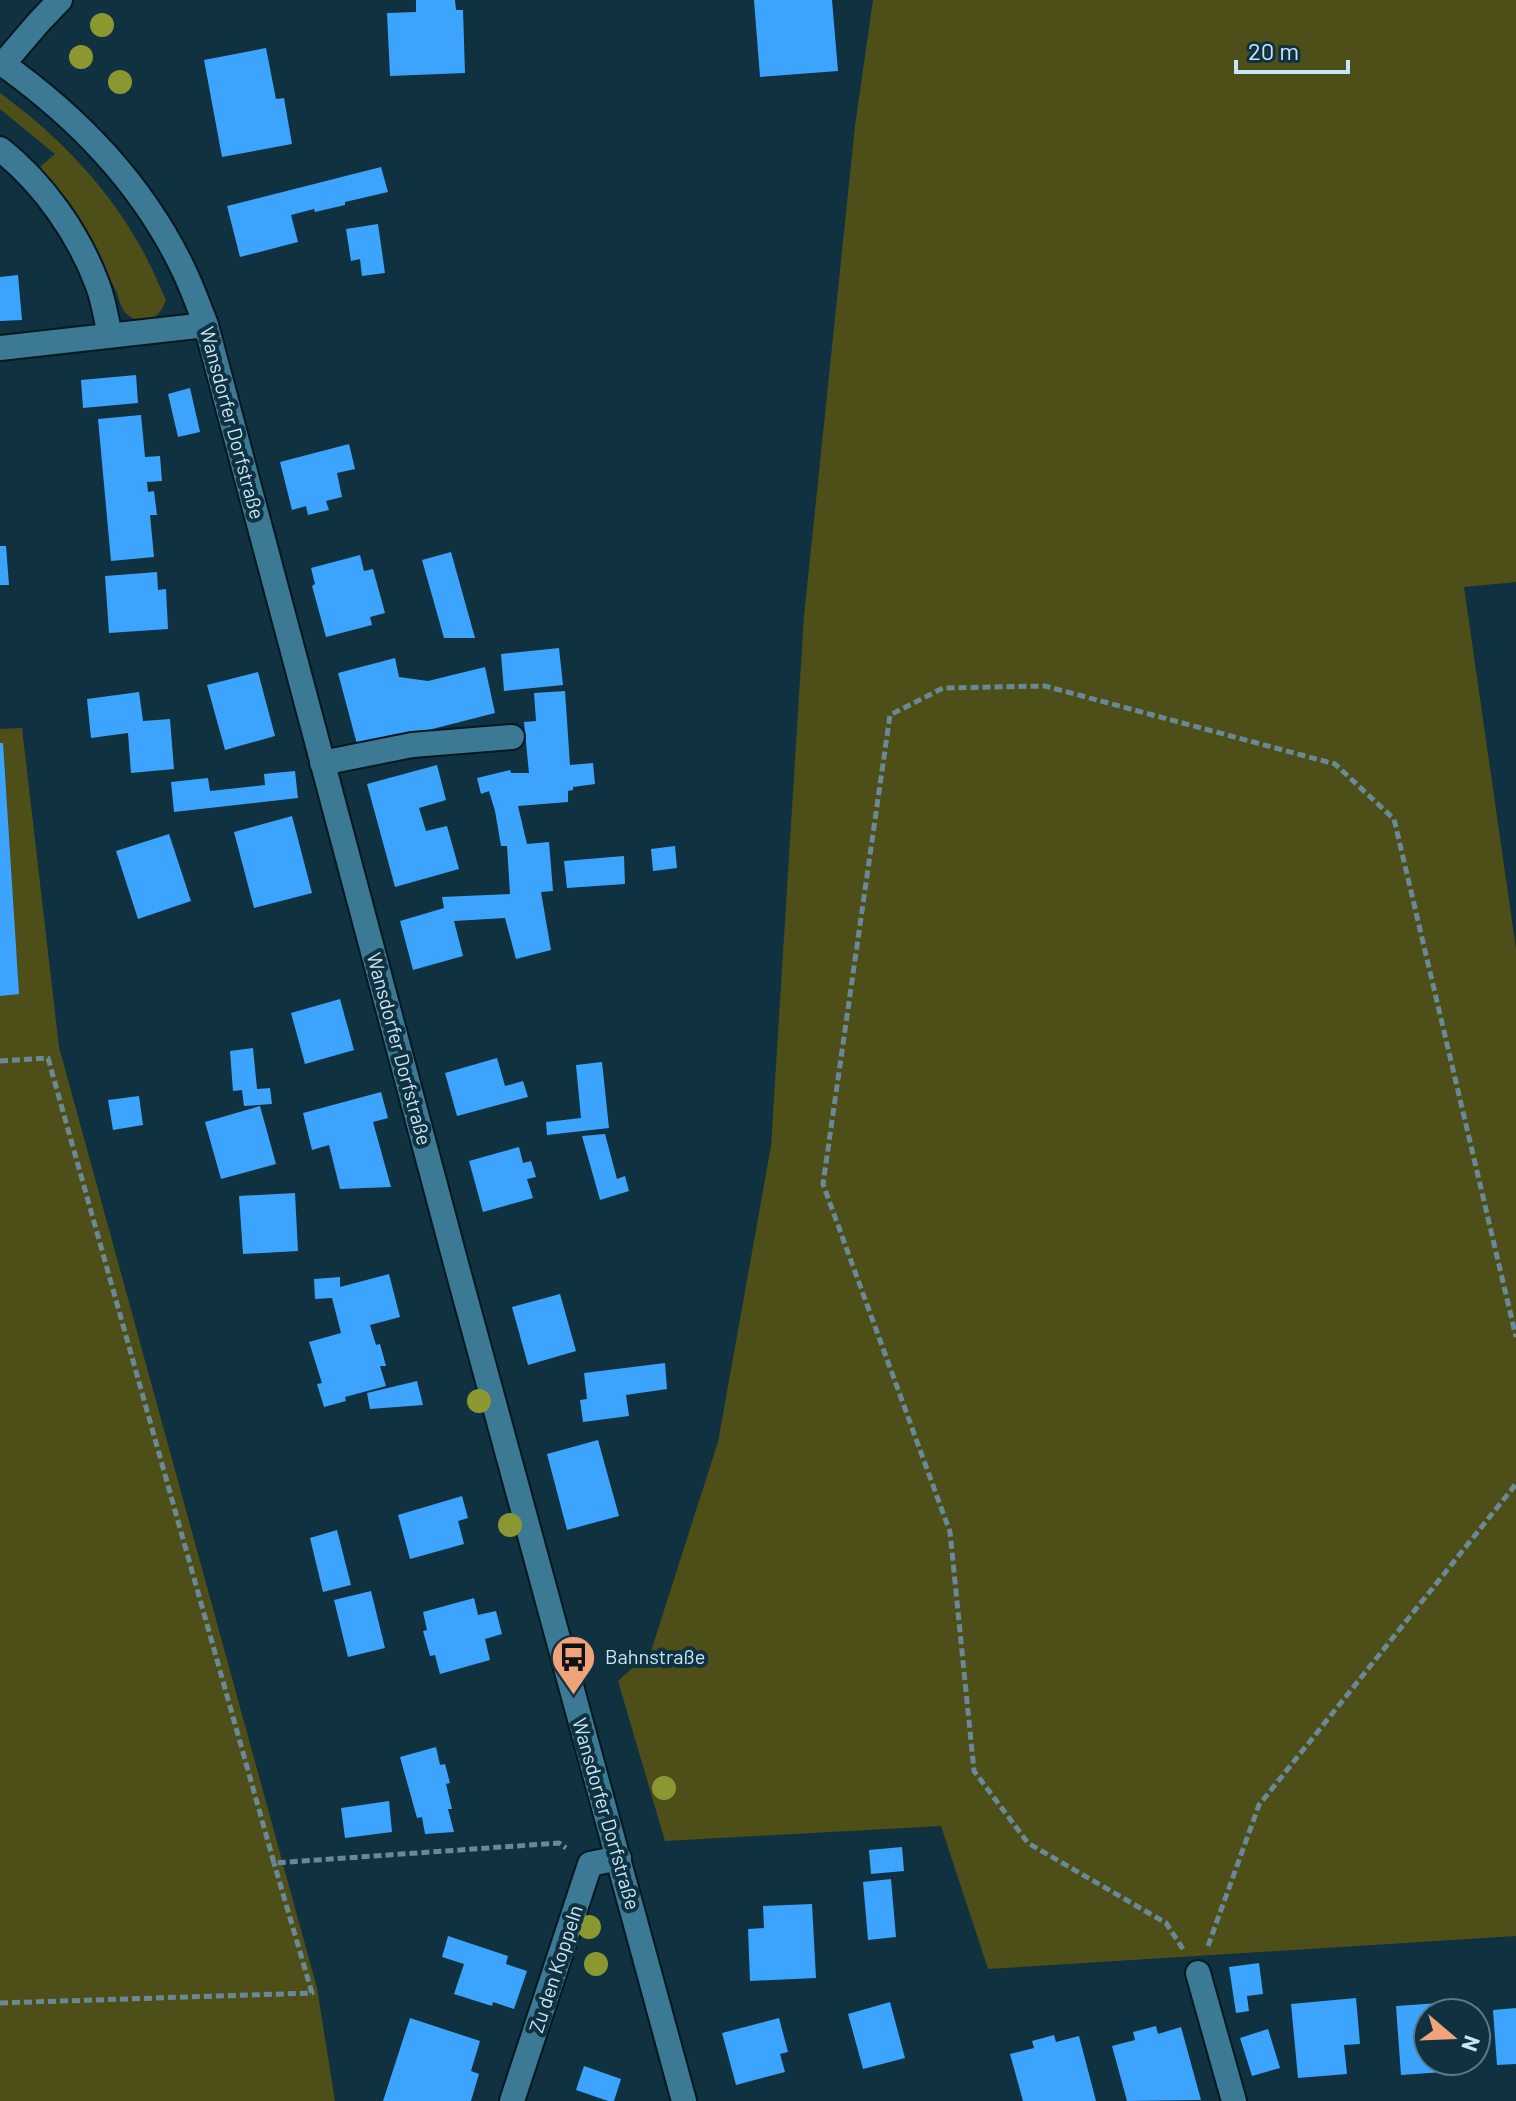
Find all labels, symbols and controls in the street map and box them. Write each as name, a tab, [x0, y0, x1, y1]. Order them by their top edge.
scale bar	[1236, 24, 1348, 74]
text: 20 m	[1248, 36, 1299, 65]
street label: Wansdorfer Dorfstraße	[196, 324, 270, 522]
street label: Wansdorfer Dorfstraße	[363, 950, 437, 1148]
bus stop icon: Bahnstraße	[550, 1633, 598, 1696]
place label: Bahnstraße	[605, 1644, 705, 1668]
street label: Wansdorfer Dorfstraße	[568, 1715, 646, 1912]
street label: Zu den Koppeln	[523, 1902, 587, 2036]
north arrow	[1412, 1997, 1492, 2077]
text: N	[1457, 2033, 1487, 2055]

